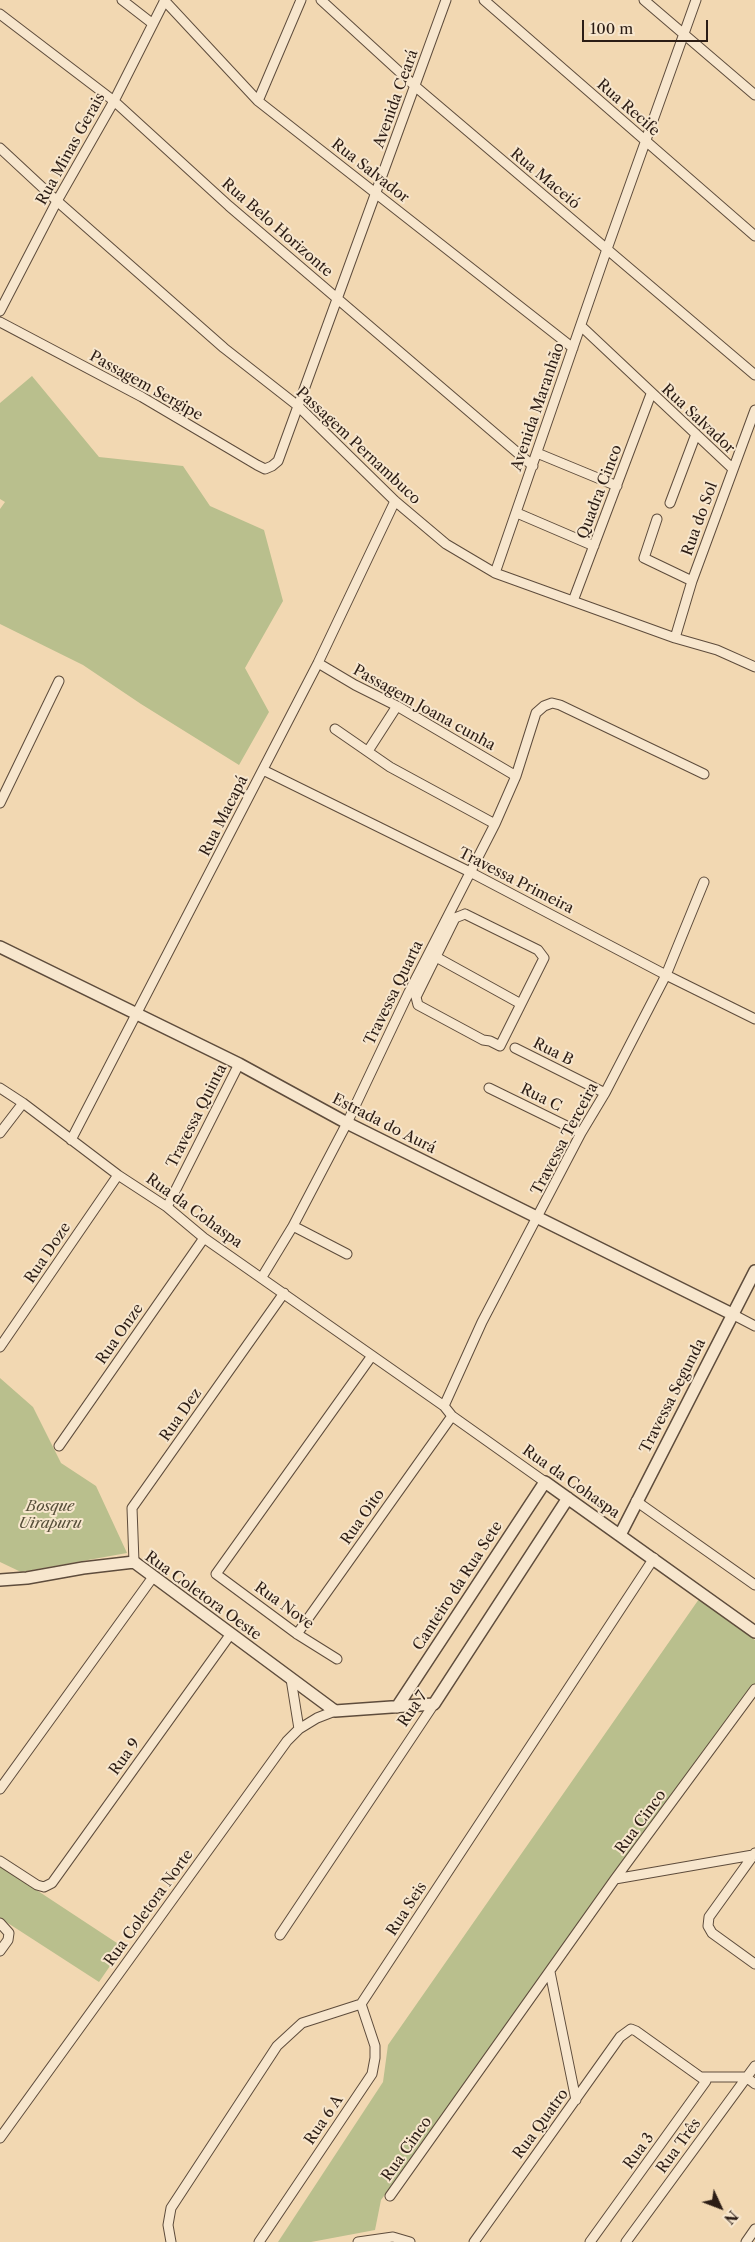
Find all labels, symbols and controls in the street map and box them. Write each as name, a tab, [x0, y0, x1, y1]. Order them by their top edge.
scale bar	[585, 10, 711, 42]
text: 100 m	[590, 19, 633, 38]
street label: Avenida Ceará	[370, 47, 422, 151]
street label: Rua Recife	[593, 76, 663, 140]
street label: Rua Minas Gerais	[33, 90, 109, 208]
street label: Rua Salvador	[328, 135, 412, 207]
street label: Rua Maceió	[507, 145, 583, 213]
street label: Rua Belo Horizonte	[218, 175, 336, 281]
street label: Avenida Maranhão	[508, 341, 568, 473]
street label: Passagem Sergipe	[86, 347, 206, 425]
street label: Rua Salvador	[658, 381, 738, 457]
street label: Passagem Pernambuco	[292, 384, 424, 508]
street label: Quadra Cinco	[574, 442, 626, 542]
street label: Rua do Sol	[678, 480, 722, 558]
street label: Passagem Joana cunha	[350, 661, 498, 755]
street label: Rua Macapá	[196, 773, 252, 859]
street label: Travessa Primeira	[455, 844, 577, 918]
street label: Travessa Quarta	[361, 938, 427, 1048]
street label: Rua B	[530, 1034, 576, 1070]
street label: Travessa Quinta	[163, 1061, 231, 1171]
street label: Rua C	[517, 1080, 565, 1116]
street label: Travessa Terceira	[528, 1080, 602, 1198]
street label: Estrada do Aurá	[329, 1090, 439, 1158]
street label: Rua da Cohaspa	[142, 1170, 246, 1252]
street label: Rua Doze	[21, 1219, 75, 1287]
street label: Rua Onze	[93, 1300, 147, 1368]
street label: Travessa Segunda	[636, 1336, 710, 1456]
street label: Rua Dez	[156, 1385, 206, 1445]
street label: Rua da Cohaspa	[519, 1442, 623, 1522]
street label: Rua Oito	[337, 1486, 389, 1548]
park label: Bosque Uirapuru	[19, 1498, 81, 1533]
street label: Canteiro da Rua Sete	[409, 1518, 507, 1654]
street label: Rua Coletora Oeste	[141, 1548, 265, 1644]
street label: Rua Nove	[251, 1578, 317, 1634]
street label: Rua 7	[394, 1688, 432, 1730]
street label: Rua 9	[106, 1735, 144, 1779]
street label: Rua Cinco	[612, 1786, 670, 1858]
street label: Rua Coletora Norte	[101, 1846, 197, 1970]
street label: Rua Seis	[383, 1879, 431, 1939]
street label: Rua Quatro	[510, 2085, 572, 2163]
street label: Rua 6 A	[301, 2092, 347, 2148]
street label: Rua Cinco	[378, 2113, 436, 2185]
street label: Rua Três	[653, 2115, 705, 2177]
street label: Rua 3	[620, 2129, 658, 2173]
north arrow	[695, 2182, 745, 2232]
text: N	[720, 2207, 742, 2228]

